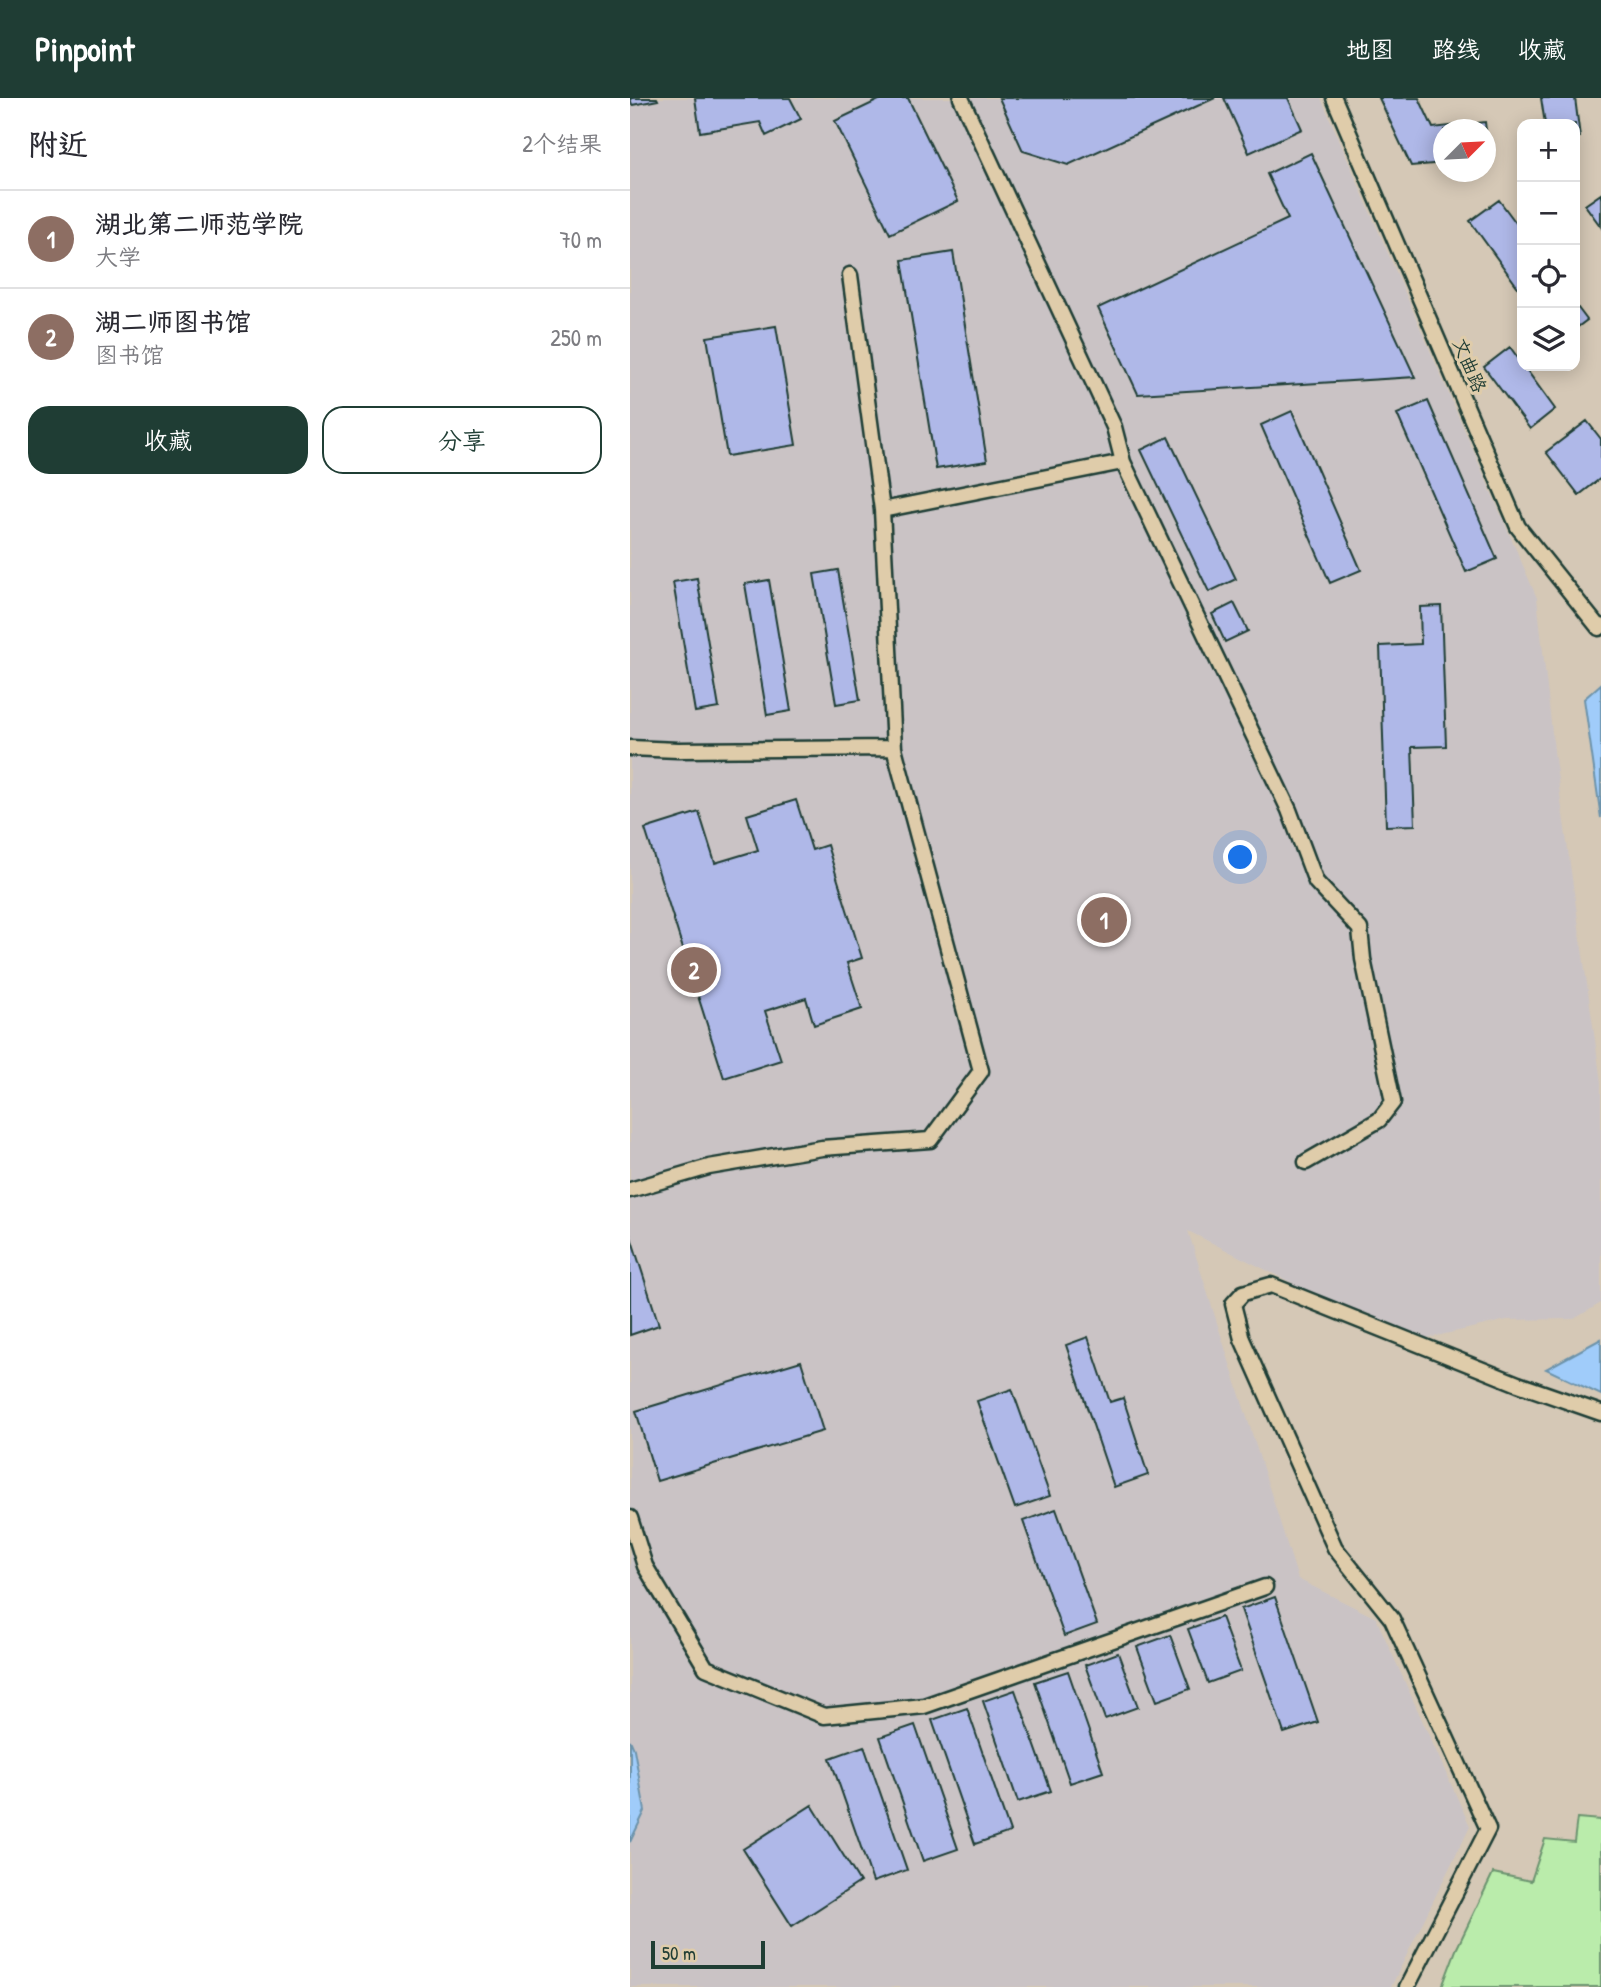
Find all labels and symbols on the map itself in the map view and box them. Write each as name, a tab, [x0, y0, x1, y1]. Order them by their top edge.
north arrow	[1433, 119, 1496, 182]
street label: 文曲路	[1447, 334, 1493, 396]
your location	[1223, 840, 1257, 874]
pin: 1	[1081, 894, 1127, 946]
pin: 2	[671, 944, 717, 996]
scale bar	[651, 1938, 765, 1970]

